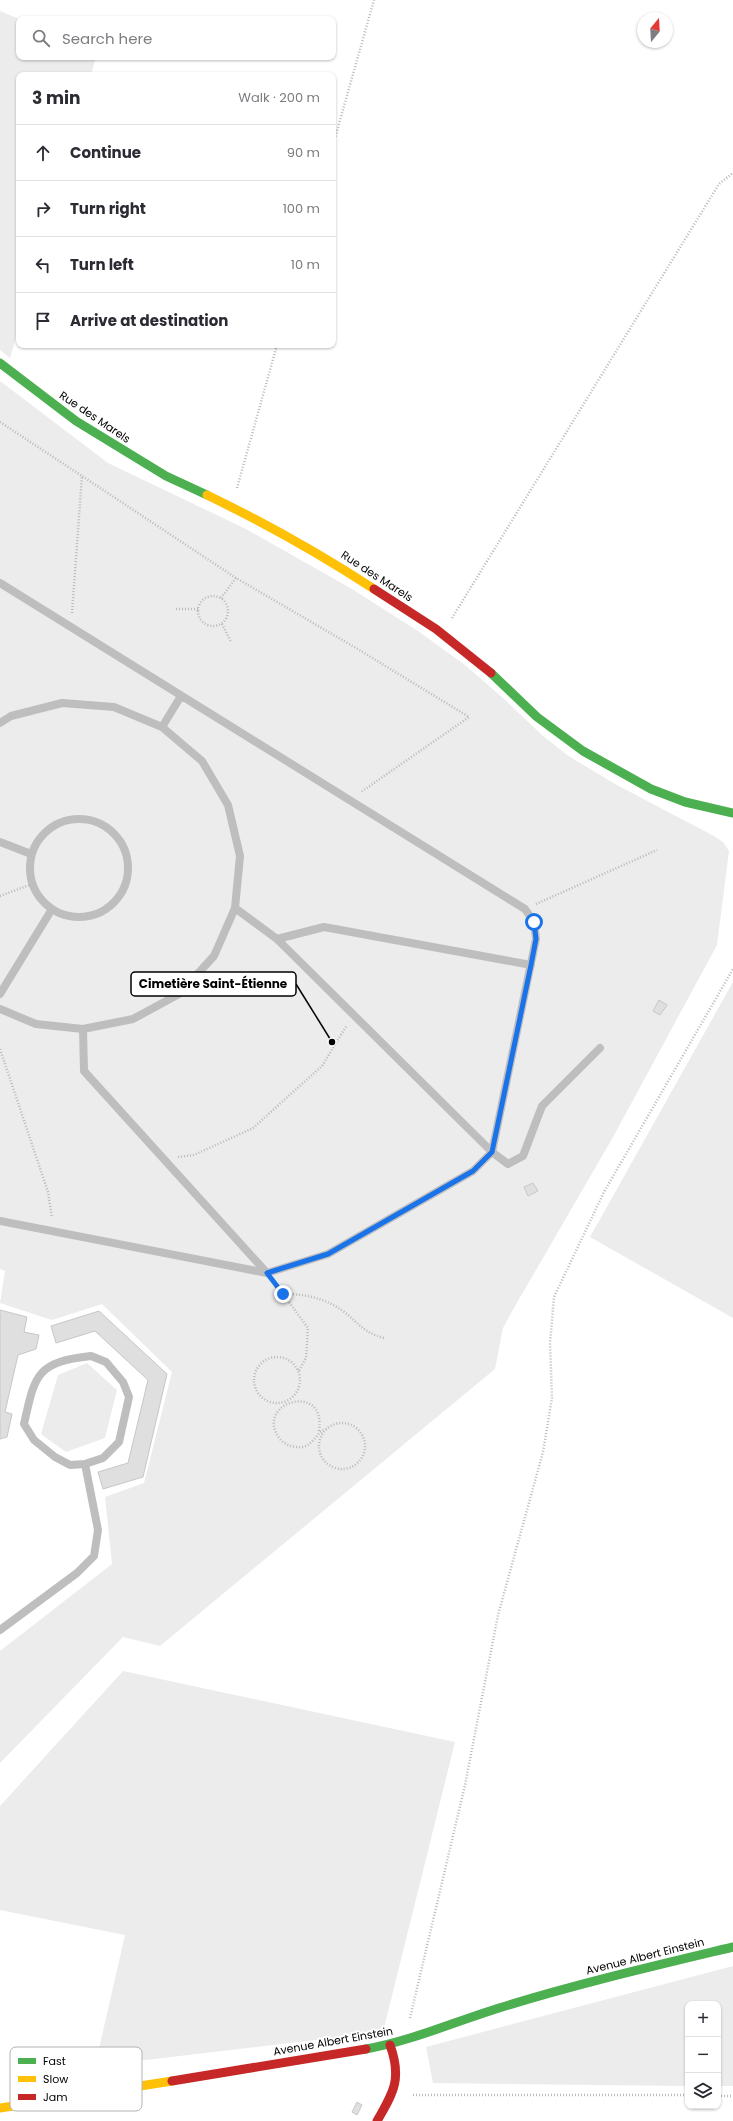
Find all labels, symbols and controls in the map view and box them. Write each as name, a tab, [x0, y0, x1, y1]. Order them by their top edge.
north arrow	[637, 12, 673, 48]
search box	[16, 16, 336, 60]
icon: search	[30, 27, 52, 49]
text: Search here	[62, 28, 152, 49]
text: 3 min	[32, 86, 80, 110]
text: Walk · 200 m	[238, 88, 320, 107]
icon: ahead	[32, 142, 54, 164]
text: Continue	[70, 142, 141, 163]
text: 90 m	[287, 143, 320, 162]
icon: right	[32, 198, 54, 220]
text: Turn right	[70, 198, 146, 219]
text: 100 m	[283, 199, 320, 218]
icon: left	[32, 254, 54, 276]
text: Turn left	[70, 254, 134, 275]
text: 10 m	[291, 255, 320, 274]
icon: arrive	[32, 310, 54, 332]
text: Arrive at destination	[70, 310, 228, 331]
street label: Rue des Marels	[56, 387, 134, 447]
street label: Rue des Marels	[338, 547, 416, 605]
route start	[525, 913, 543, 931]
callout: Cimetière Saint-Étienne	[131, 972, 296, 996]
text: Cimetière Saint-Étienne	[139, 975, 288, 992]
route end	[274, 1285, 292, 1303]
street label: Avenue Albert Einstein	[584, 1934, 706, 1978]
map controls	[685, 2001, 721, 2109]
button: +	[685, 2001, 721, 2037]
street label: Avenue Albert Einstein	[272, 2023, 394, 2059]
button: −	[685, 2037, 721, 2073]
legend	[10, 2047, 142, 2111]
text: Fast	[43, 2053, 66, 2069]
text: Slow	[43, 2071, 68, 2087]
button: layers	[685, 2073, 721, 2109]
text: Jam	[43, 2089, 68, 2105]

